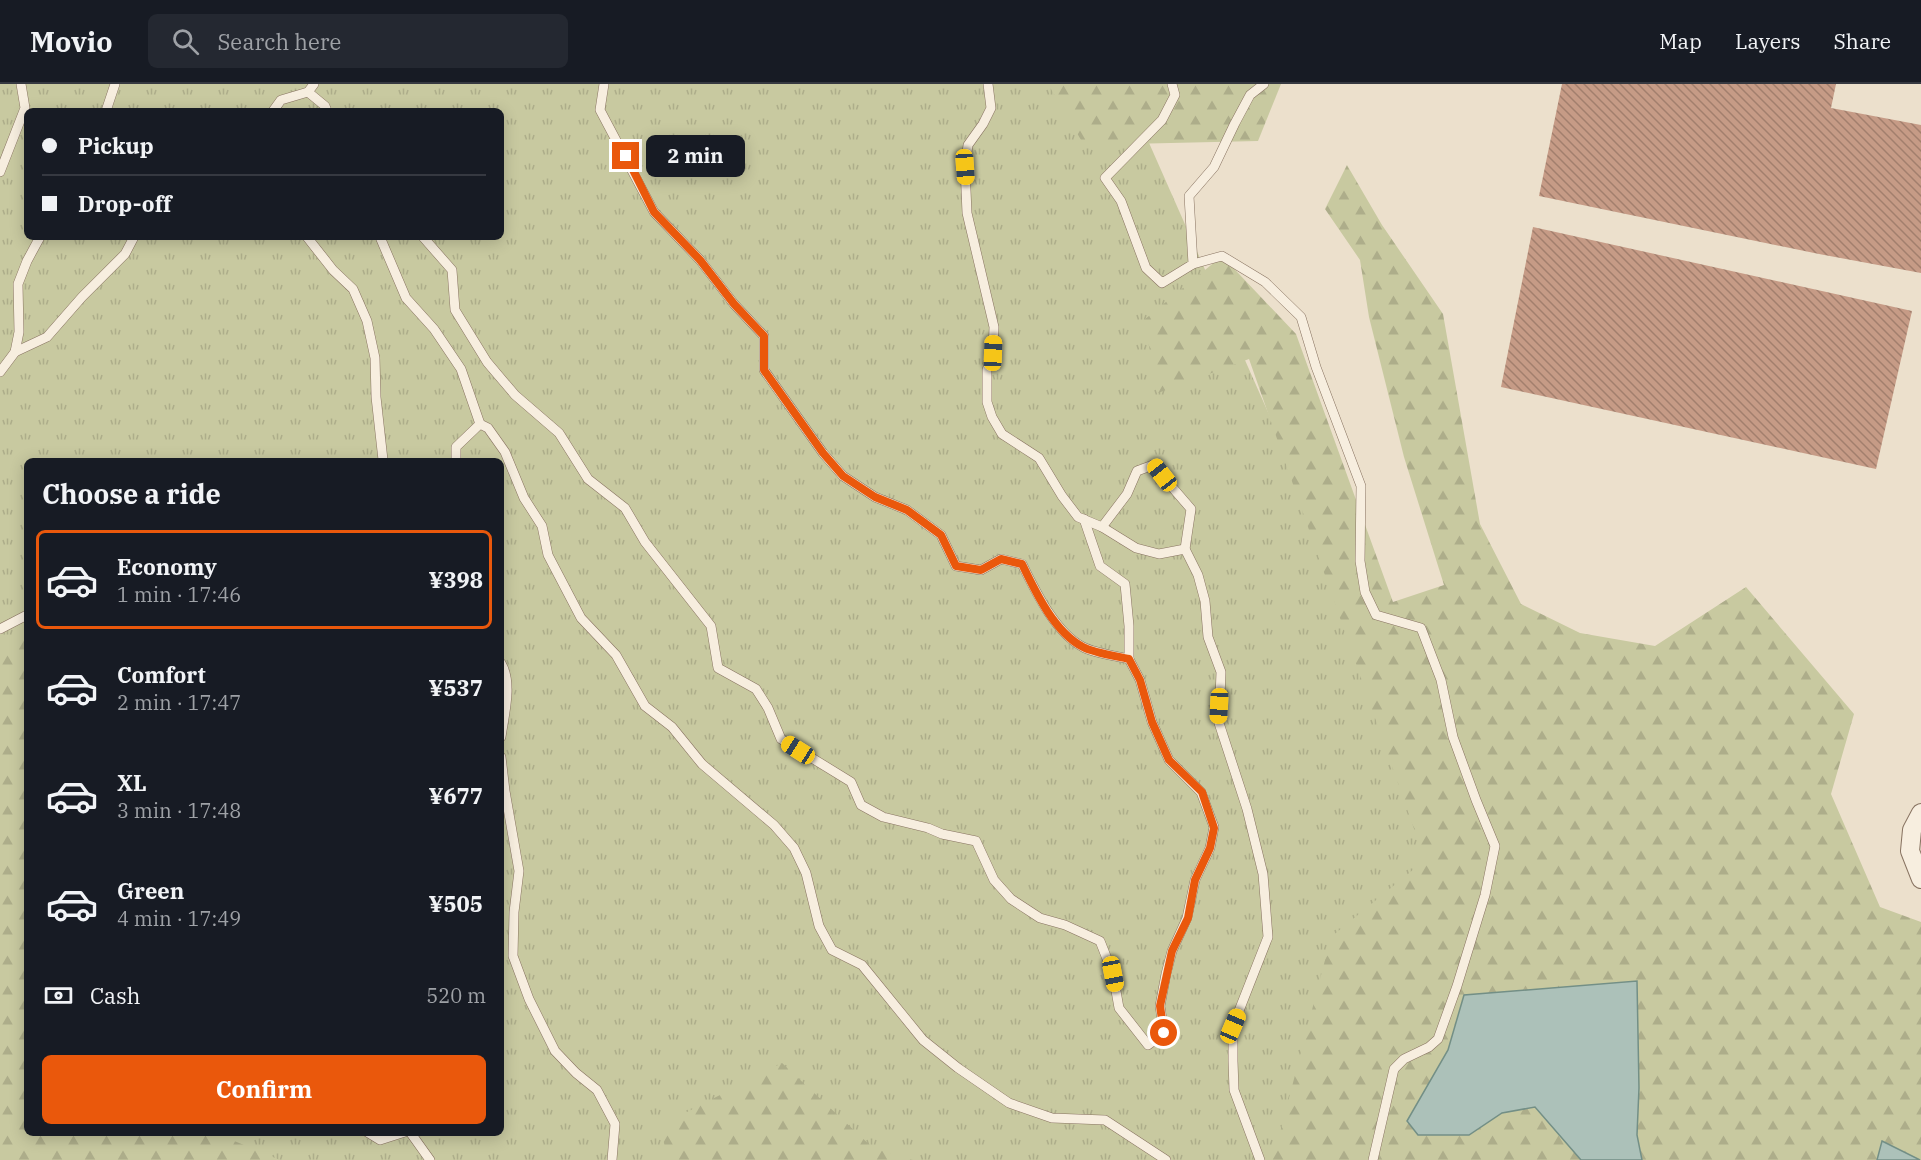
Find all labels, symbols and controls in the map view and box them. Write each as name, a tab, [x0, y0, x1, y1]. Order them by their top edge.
search box	[148, 14, 568, 68]
text: Movio	[30, 23, 112, 60]
icon: search	[169, 25, 202, 58]
text: Search here	[217, 27, 341, 56]
text: Map	[1659, 27, 1702, 55]
text: Layers	[1735, 27, 1801, 55]
text: Share	[1834, 27, 1891, 55]
text: Pickup	[78, 131, 154, 160]
callout: 2 min	[647, 135, 746, 177]
route end	[612, 142, 639, 169]
text: 2 min	[668, 142, 724, 169]
car	[955, 148, 975, 186]
text: Drop-off	[78, 189, 172, 218]
car	[983, 335, 1003, 371]
car	[1144, 455, 1180, 495]
text: Choose a ride	[42, 476, 221, 511]
text: Economy	[117, 552, 217, 581]
icon: car	[45, 553, 99, 607]
text: ¥398	[428, 565, 483, 594]
text: 1 min · 17:46	[117, 581, 241, 608]
text: Comfort	[117, 660, 206, 689]
icon: car	[45, 661, 99, 715]
text: ¥537	[428, 673, 483, 702]
car	[1209, 688, 1229, 724]
text: 2 min · 17:47	[117, 689, 241, 716]
car	[778, 733, 818, 767]
text: XL	[117, 768, 147, 797]
icon: car	[45, 769, 99, 823]
text: ¥677	[428, 781, 483, 810]
text: 3 min · 17:48	[117, 797, 241, 824]
text: Green	[117, 876, 184, 905]
icon: car	[45, 877, 99, 931]
text: ¥505	[428, 889, 483, 918]
text: 4 min · 17:49	[117, 905, 241, 932]
car	[1101, 955, 1125, 993]
icon: cash	[42, 979, 75, 1012]
text: Cash	[90, 981, 141, 1010]
text: 520 m	[426, 982, 486, 1009]
car	[1218, 1006, 1248, 1046]
route start	[1150, 1019, 1177, 1046]
button: Confirm	[42, 1055, 486, 1124]

